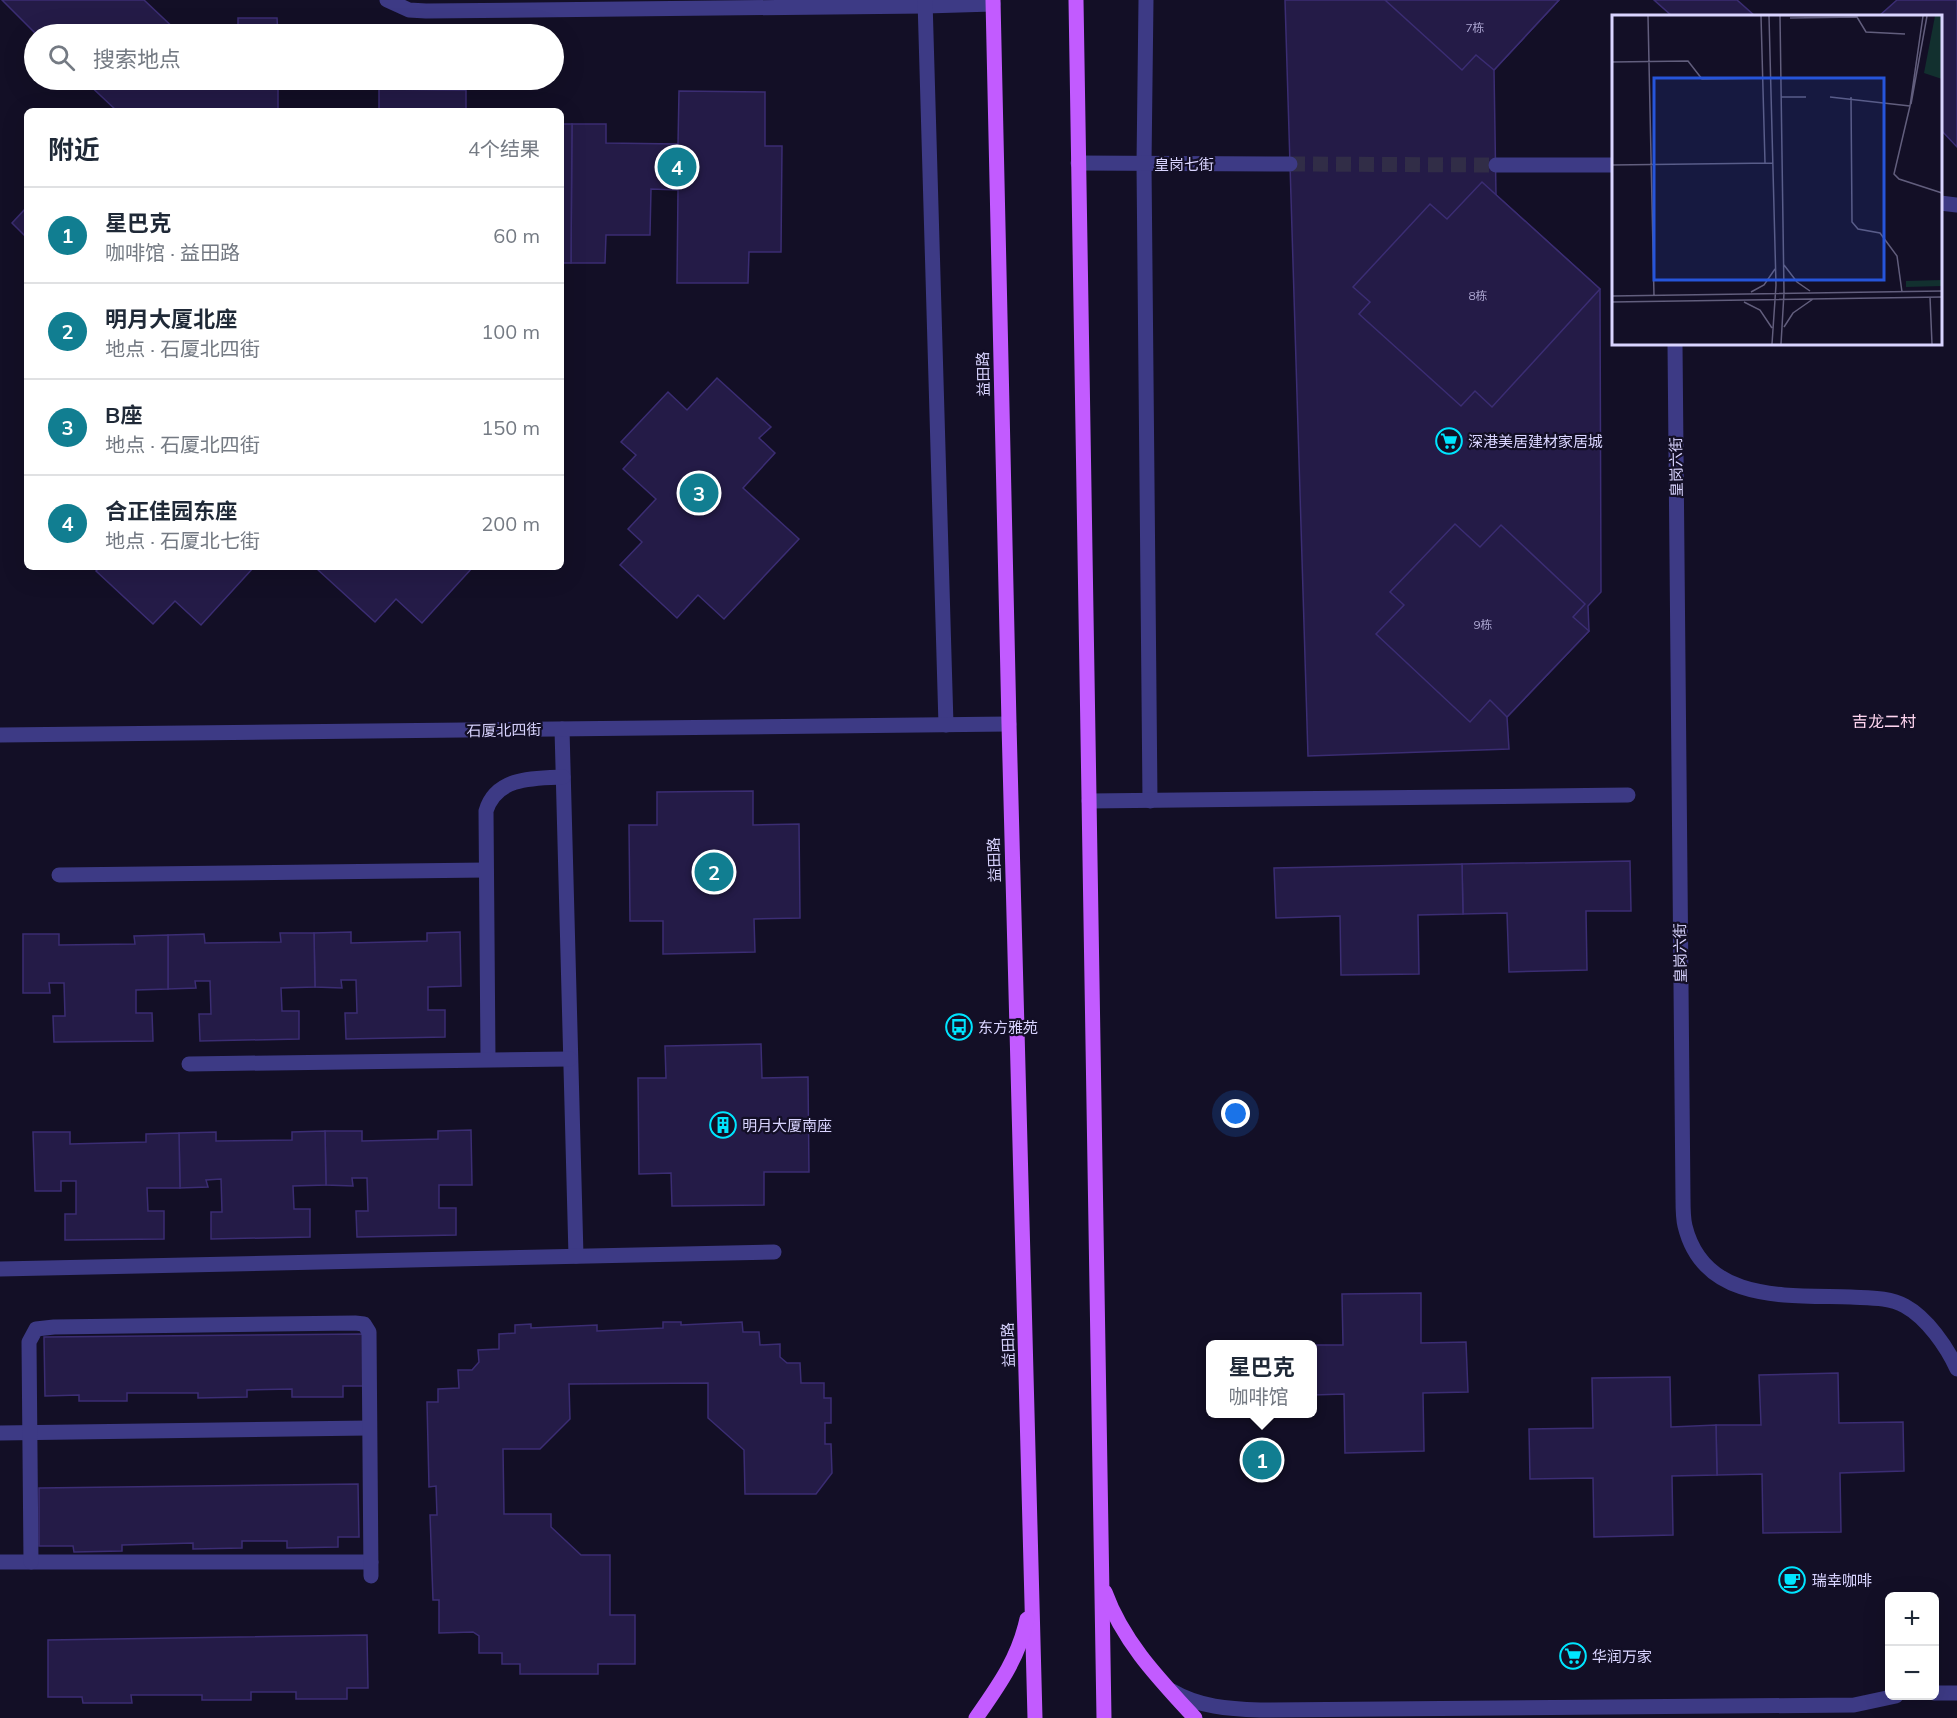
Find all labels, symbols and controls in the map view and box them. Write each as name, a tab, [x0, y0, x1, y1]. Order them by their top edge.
inset map	[1612, 15, 1942, 345]
house number: 7栋	[1465, 20, 1485, 35]
search box	[24, 24, 564, 90]
icon: search	[45, 41, 78, 74]
text: 搜索地点	[93, 45, 181, 73]
text: 附近	[48, 133, 100, 166]
text: 4个结果	[468, 136, 540, 161]
pin: 4	[658, 144, 696, 190]
street label: 皇岗七街	[1154, 155, 1214, 174]
text: 星巴克	[105, 209, 171, 237]
text: 1	[62, 223, 74, 248]
text: 60 m	[493, 223, 540, 248]
text: 咖啡馆 · 益田路	[105, 240, 240, 265]
house number: 8栋	[1468, 288, 1488, 303]
text: 明月大厦北座	[105, 305, 237, 333]
text: 2	[62, 319, 74, 344]
text: 100 m	[481, 319, 540, 344]
text: 地点 · 石厦北四街	[105, 336, 260, 361]
street label: 益田路	[973, 351, 993, 397]
text: B座	[105, 401, 142, 429]
text: 3	[62, 415, 74, 440]
text: 150 m	[481, 415, 540, 440]
supermarket icon: 深港美居建材家居城	[1434, 426, 1464, 456]
text: 地点 · 石厦北四街	[105, 432, 260, 457]
place label: 深港美居建材家居城	[1468, 432, 1603, 451]
street label: 皇岗六街	[1666, 437, 1686, 497]
pin: 3	[680, 470, 718, 516]
text: 合正佳园东座	[105, 497, 237, 525]
text: 4	[62, 511, 74, 536]
text: 200 m	[481, 511, 540, 536]
text: 地点 · 石厦北七街	[105, 528, 260, 553]
house number: 9栋	[1473, 617, 1493, 632]
district label: 吉龙二村	[1852, 711, 1916, 731]
street label: 石厦北四街	[466, 720, 542, 740]
street label: 益田路	[984, 837, 1004, 883]
pin: 2	[694, 850, 734, 894]
street label: 皇岗六街	[1670, 923, 1690, 983]
bus stop icon: 东方雅苑	[944, 1012, 974, 1042]
place label: 东方雅苑	[978, 1018, 1038, 1037]
your location	[1221, 1099, 1250, 1128]
building icon: 明月大厦南座	[708, 1110, 738, 1140]
place label: 明月大厦南座	[742, 1116, 832, 1135]
street label: 益田路	[998, 1322, 1018, 1368]
popup	[1206, 1340, 1317, 1418]
text: 星巴克	[1228, 1353, 1295, 1381]
text: 咖啡馆	[1228, 1384, 1288, 1409]
pin: 1	[1242, 1438, 1282, 1482]
cafe icon: 瑞幸咖啡	[1777, 1565, 1807, 1595]
place label: 瑞幸咖啡	[1812, 1571, 1872, 1590]
map controls	[1885, 1592, 1939, 1700]
button: +	[1885, 1592, 1939, 1646]
supermarket icon: 华润万家	[1558, 1641, 1588, 1671]
button: −	[1885, 1646, 1939, 1700]
place label: 华润万家	[1592, 1647, 1652, 1666]

